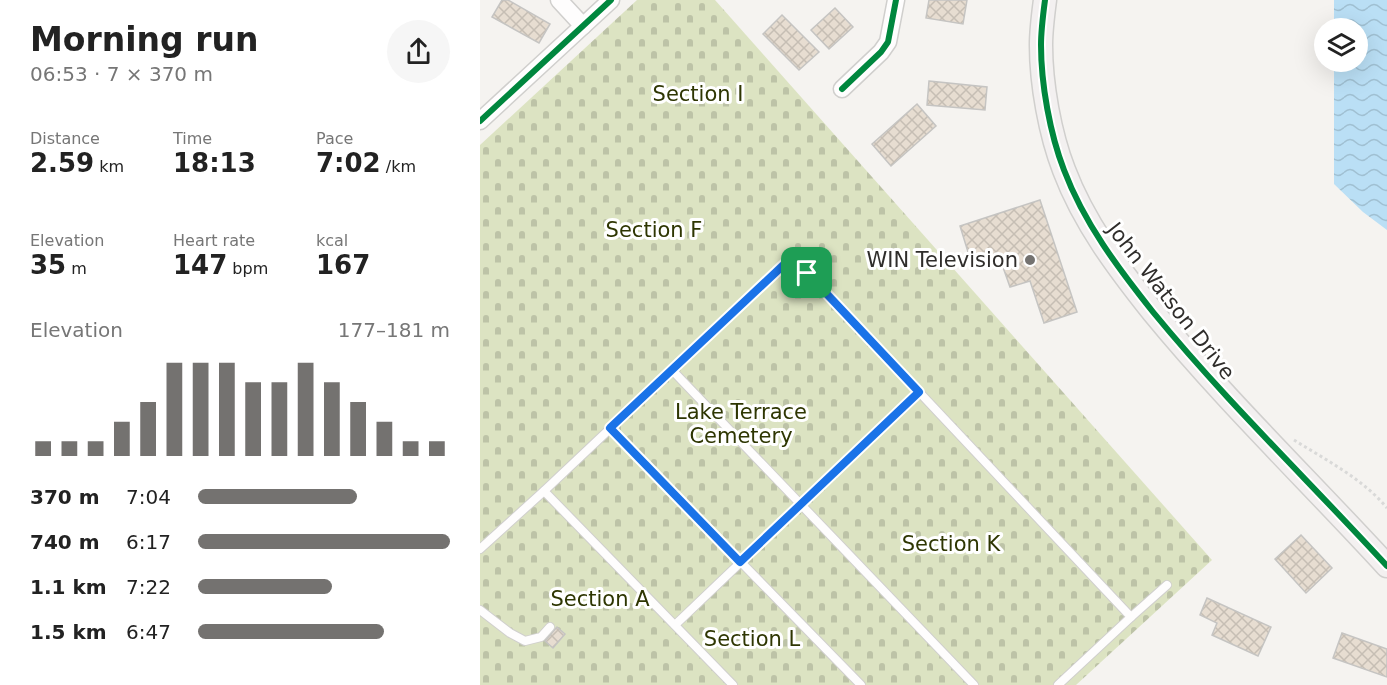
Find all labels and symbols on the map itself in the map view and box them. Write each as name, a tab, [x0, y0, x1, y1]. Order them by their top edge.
park label: Section I	[653, 82, 743, 106]
street label: John Watson Drive	[1101, 216, 1240, 384]
park label: Section F	[606, 218, 702, 242]
pin	[781, 247, 832, 298]
place label: WIN Television	[867, 248, 1018, 272]
marker: WIN Television	[1023, 253, 1037, 267]
park label: Lake Terrace Cemetery	[675, 400, 807, 448]
park label: Section K	[902, 532, 1001, 556]
park label: Section A	[550, 587, 650, 611]
park label: Section L	[704, 627, 800, 651]

